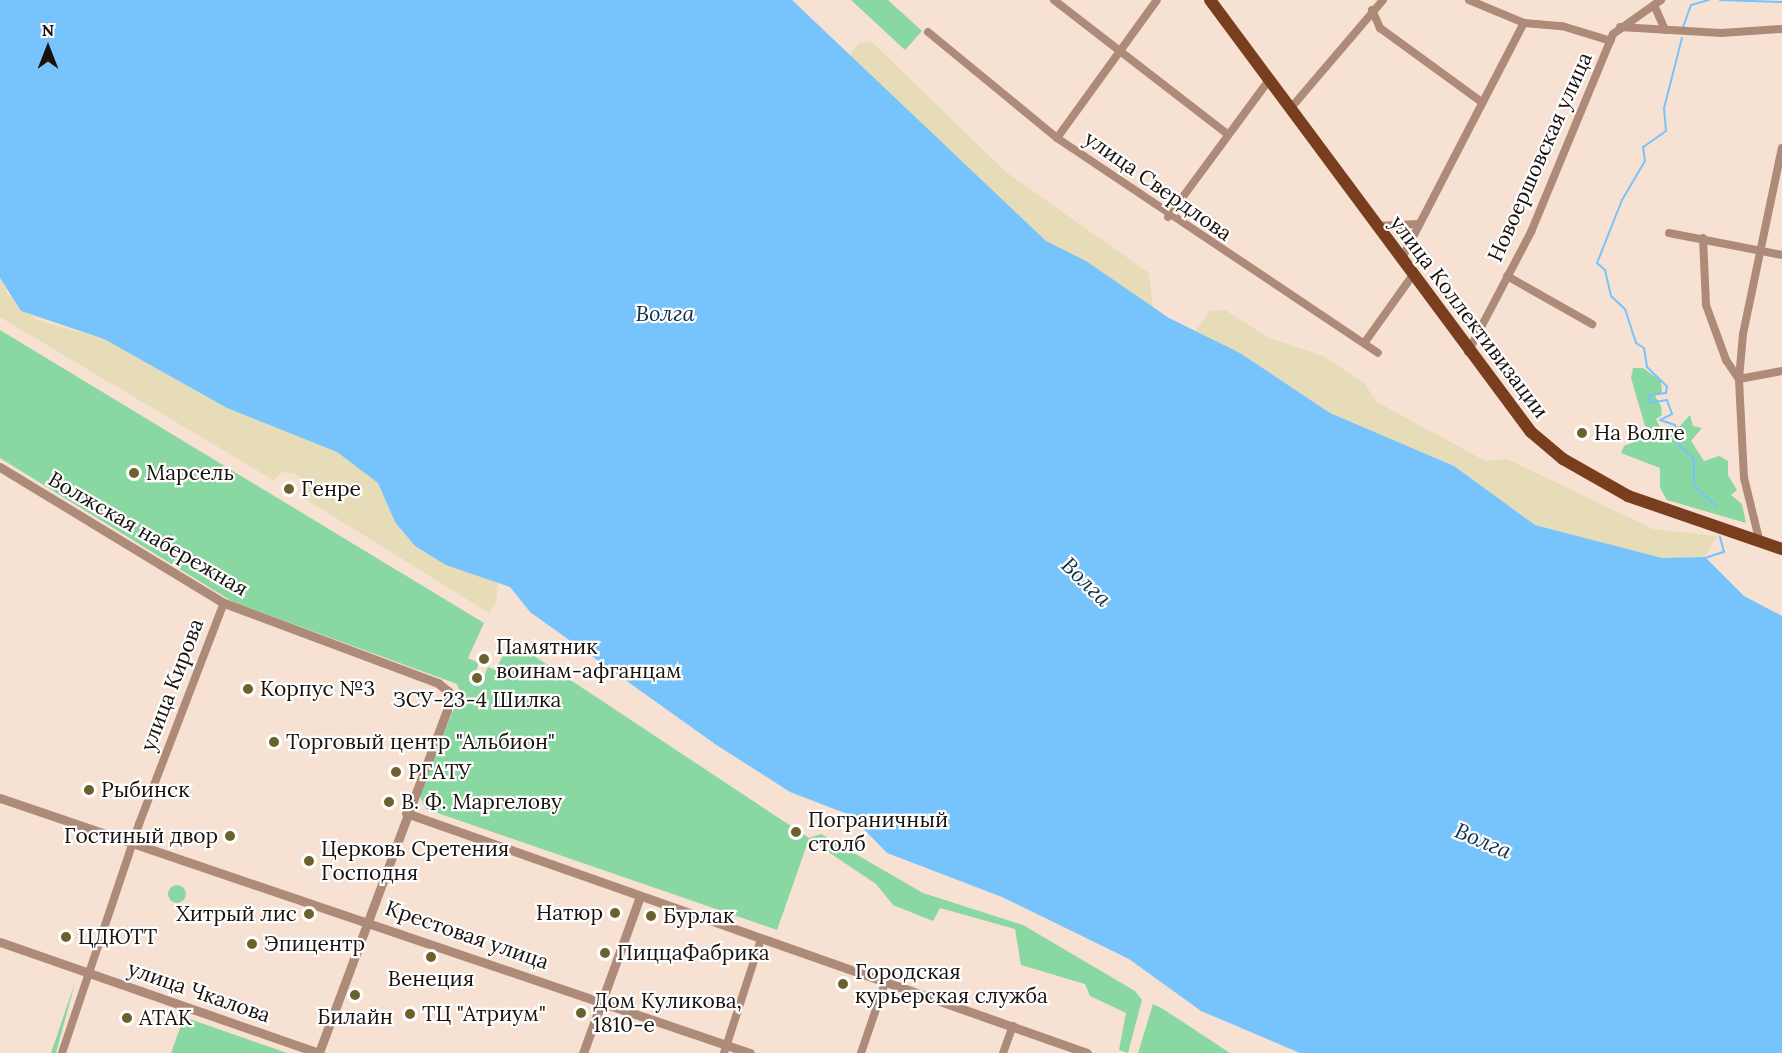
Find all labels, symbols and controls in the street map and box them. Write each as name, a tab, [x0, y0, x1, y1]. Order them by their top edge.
north arrow	[18, 18, 78, 78]
text: N	[42, 20, 54, 40]
street label: Новоершовская улица	[1482, 48, 1598, 266]
street label: улица Свердлова	[1079, 126, 1237, 246]
street label: улица Коллективизации	[1385, 211, 1553, 423]
water label: Волга	[635, 301, 695, 327]
place label: На Волге	[1594, 420, 1685, 446]
marker: На Волге	[1575, 426, 1589, 440]
place label: Марсель	[146, 460, 234, 486]
street label: Волжская набережная	[44, 466, 252, 602]
marker: Марсель	[127, 466, 141, 480]
place label: Генре	[301, 476, 361, 502]
marker: Генре	[282, 482, 296, 496]
water label: Волга	[1056, 552, 1116, 612]
street label: улица Кирова	[135, 615, 209, 755]
place label: Памятник воинам-афганцам	[496, 634, 682, 684]
marker: Памятник воинам-афганцам	[477, 652, 491, 666]
marker: ЗСУ-23-4 Шилка	[470, 671, 484, 685]
place label: Корпус №3	[260, 676, 375, 702]
marker: Корпус №3	[241, 682, 255, 696]
place label: ЗСУ-23-4 Шилка	[393, 687, 561, 713]
place label: Торговый центр "Альбион"	[286, 729, 555, 755]
marker: Торговый центр "Альбион"	[267, 735, 281, 749]
place label: РГАТУ	[408, 759, 471, 785]
marker: РГАТУ	[389, 765, 403, 779]
place label: Рыбинск	[101, 777, 189, 803]
marker: Рыбинск	[82, 783, 96, 797]
place label: В. Ф. Маргелову	[401, 789, 562, 815]
marker: В. Ф. Маргелову	[382, 795, 396, 809]
place label: Пограничный столб	[808, 807, 948, 857]
water label: Волга	[1451, 817, 1515, 865]
place label: Гостиный двор	[64, 823, 218, 849]
marker: Пограничный столб	[789, 825, 803, 839]
marker: Гостиный двор	[223, 829, 237, 843]
place label: Церковь Сретения Господня	[321, 836, 509, 886]
marker: Церковь Сретения Господня	[302, 854, 316, 868]
street label: Крестовая улица	[382, 895, 552, 975]
place label: Натюр	[536, 900, 603, 926]
place label: Хитрый лис	[176, 901, 297, 927]
place label: Бурлак	[663, 903, 734, 929]
marker: Натюр	[608, 906, 622, 920]
marker: Хитрый лис	[302, 907, 316, 921]
marker: Бурлак	[644, 909, 658, 923]
place label: ЦДЮТТ	[78, 924, 157, 950]
marker: ЦДЮТТ	[59, 930, 73, 944]
place label: Эпицентр	[264, 931, 365, 957]
marker: Эпицентр	[245, 937, 259, 951]
place label: ПиццаФабрика	[617, 940, 770, 966]
marker: ПиццаФабрика	[598, 946, 612, 960]
marker: Венеция	[424, 950, 438, 964]
street label: улица Чкалова	[124, 956, 274, 1028]
place label: Городская курьерская служба	[855, 959, 1048, 1009]
place label: Венеция	[388, 966, 474, 992]
marker: Городская курьерская служба	[836, 977, 850, 991]
marker: Билайн	[348, 988, 362, 1002]
place label: Дом Куликова, 1810-е	[593, 988, 742, 1038]
place label: ТЦ "Атриум"	[422, 1001, 546, 1027]
place label: Билайн	[317, 1004, 393, 1030]
place label: АТАК	[139, 1005, 192, 1031]
marker: Дом Куликова, 1810-е	[574, 1006, 588, 1020]
marker: ТЦ "Атриум"	[403, 1007, 417, 1021]
marker: АТАК	[120, 1011, 134, 1025]

